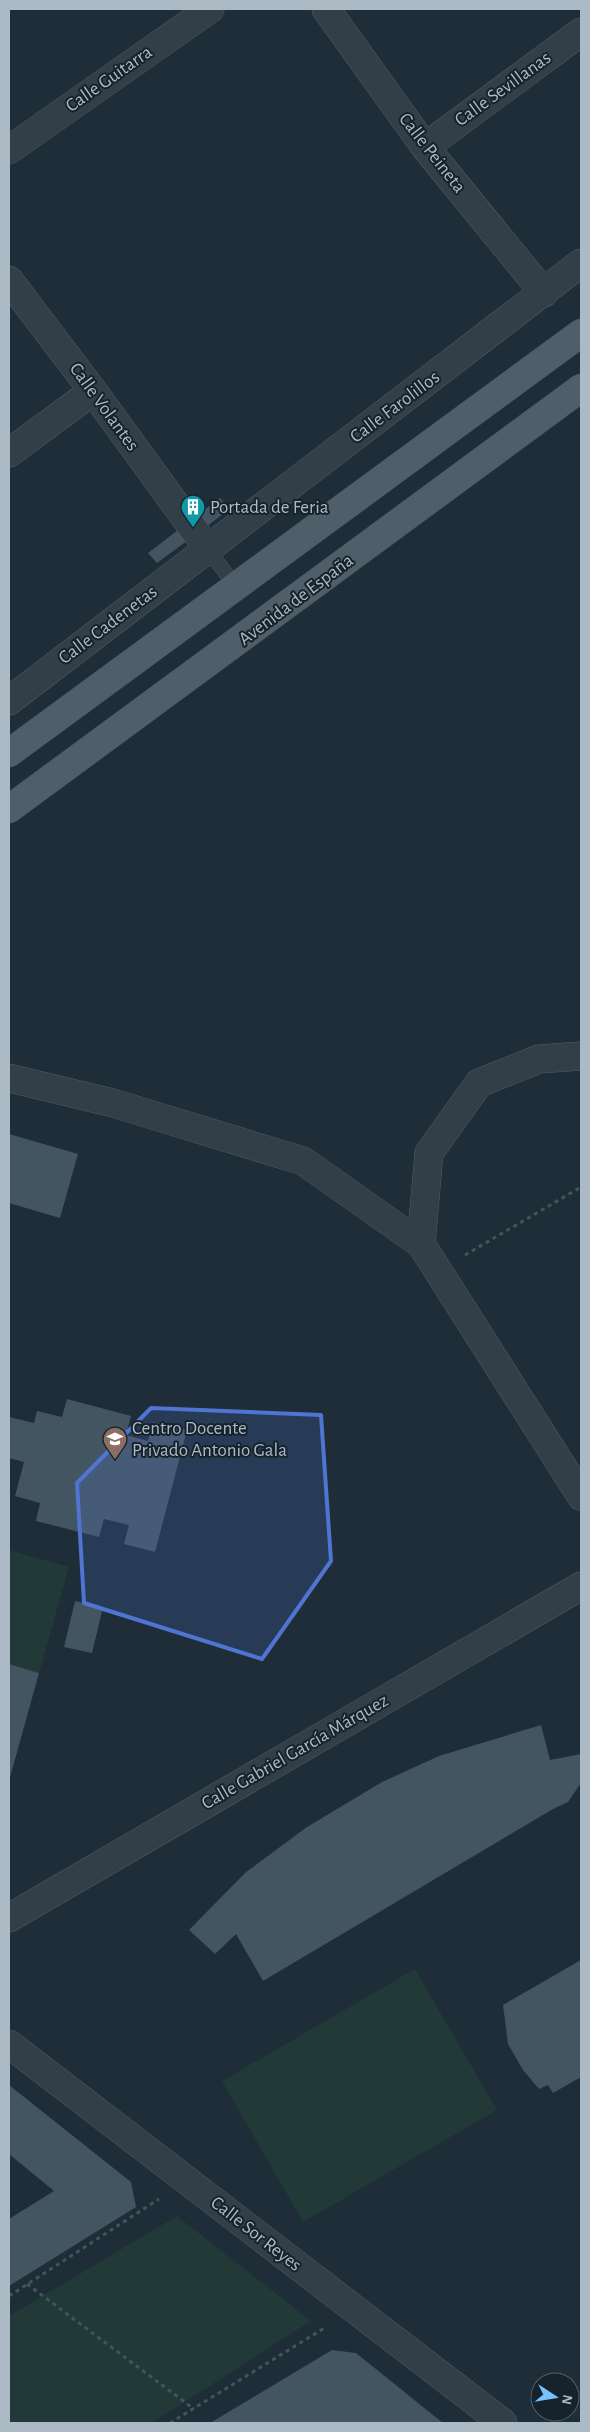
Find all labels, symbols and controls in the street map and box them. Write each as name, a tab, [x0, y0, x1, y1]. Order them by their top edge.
street label: Calle Guitarra	[62, 42, 156, 116]
street label: Calle Sevillanas	[451, 48, 555, 130]
street label: Calle Peineta	[395, 109, 469, 197]
street label: Calle Volantes	[66, 359, 142, 455]
street label: Calle Farolillos	[347, 367, 443, 447]
building icon: Portada de Feria	[180, 494, 206, 528]
place label: Portada de Feria	[210, 498, 329, 517]
street label: Avenida de España	[235, 551, 357, 649]
street label: Calle Cadenetas	[55, 582, 161, 668]
place label: Centro Docente Privado Antonio Gala	[132, 1419, 287, 1460]
school or university icon: Centro Docente Privado Antonio Gala	[102, 1426, 128, 1460]
street label: Calle Gabriel García Márquez	[198, 1691, 392, 1813]
street label: Calle Sor Reyes	[207, 2193, 305, 2275]
north arrow	[530, 2372, 580, 2422]
text: N	[559, 2393, 575, 2406]

